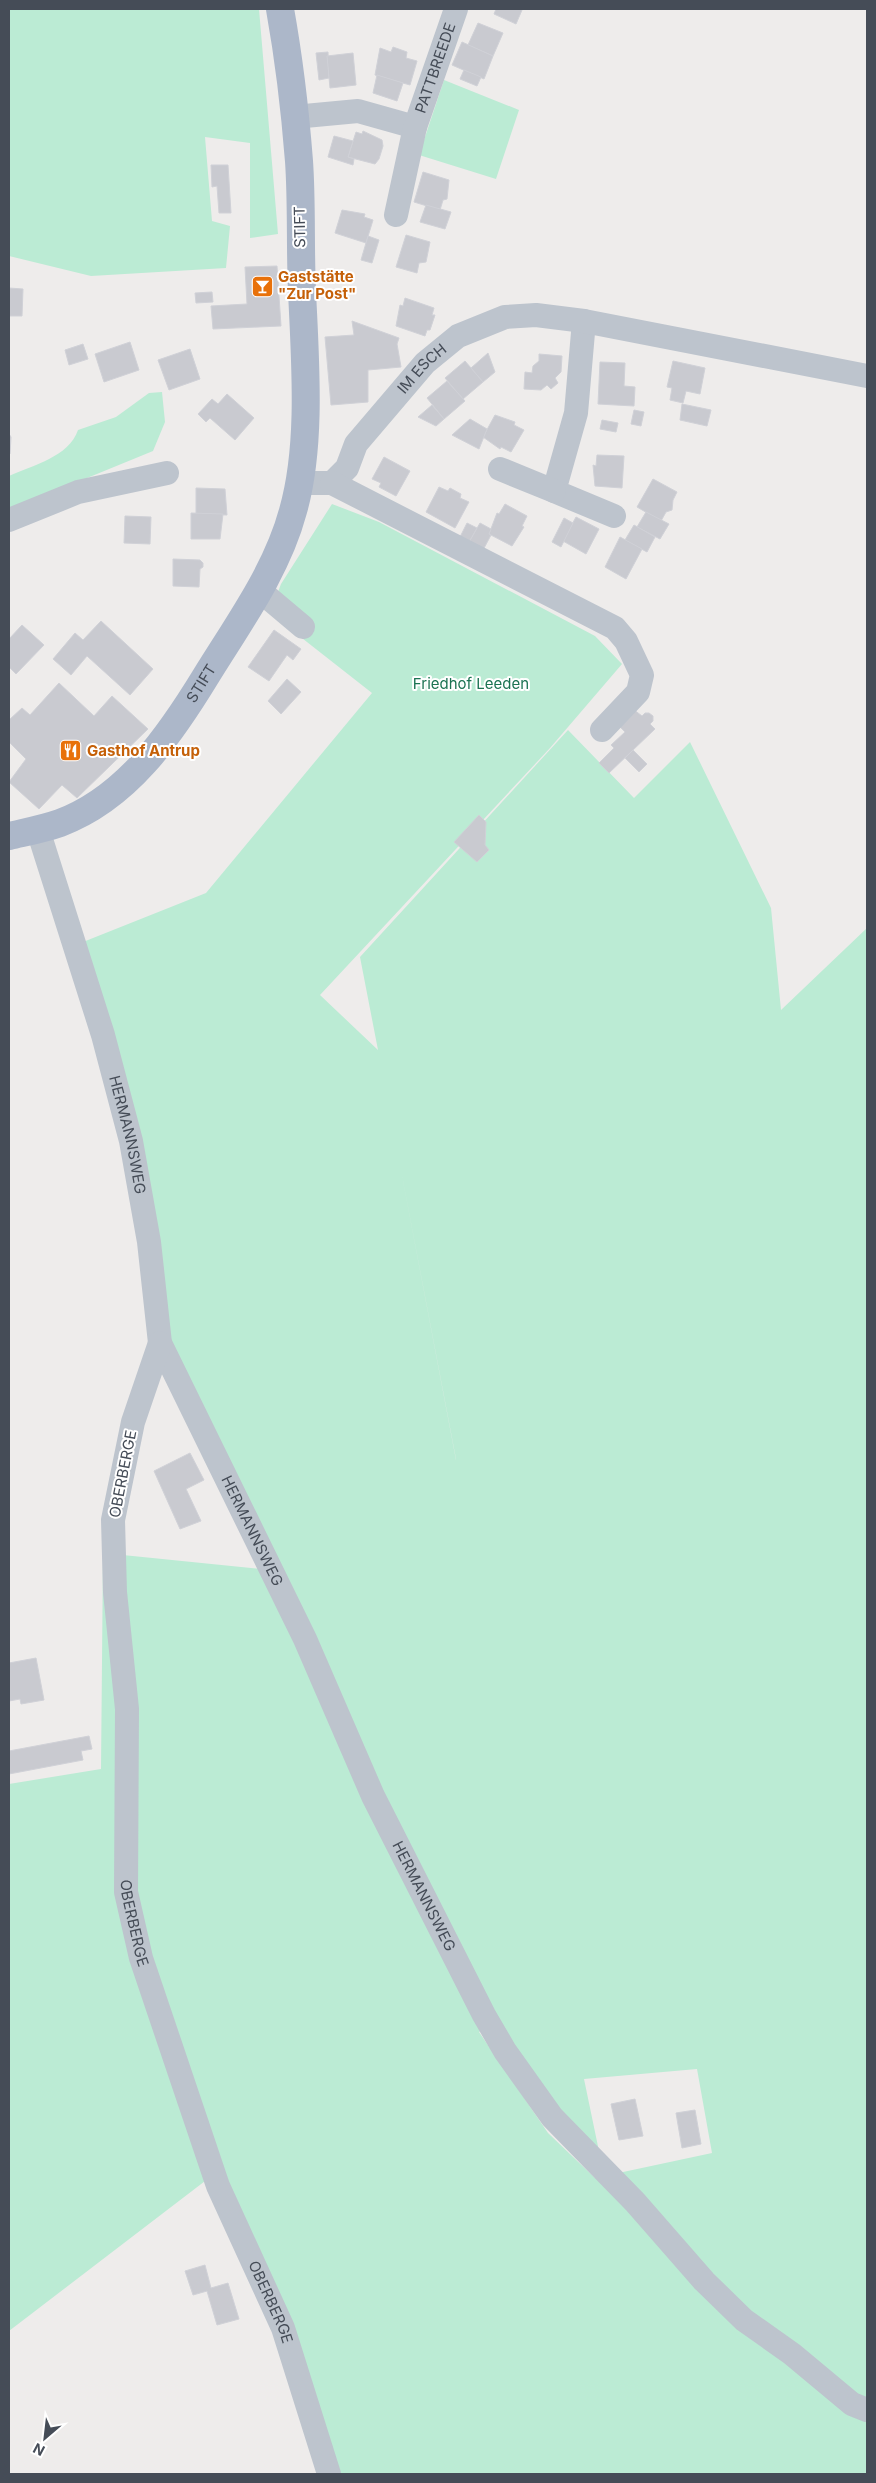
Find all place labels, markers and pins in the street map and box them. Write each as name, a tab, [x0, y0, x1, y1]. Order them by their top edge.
place label: Gaststätte "Zur Post"	[278, 267, 356, 303]
bar icon: Gaststätte "Zur Post"	[250, 274, 274, 298]
restaurant icon: Gasthof Antrup	[59, 739, 83, 763]
place label: Gasthof Antrup	[87, 741, 200, 760]

